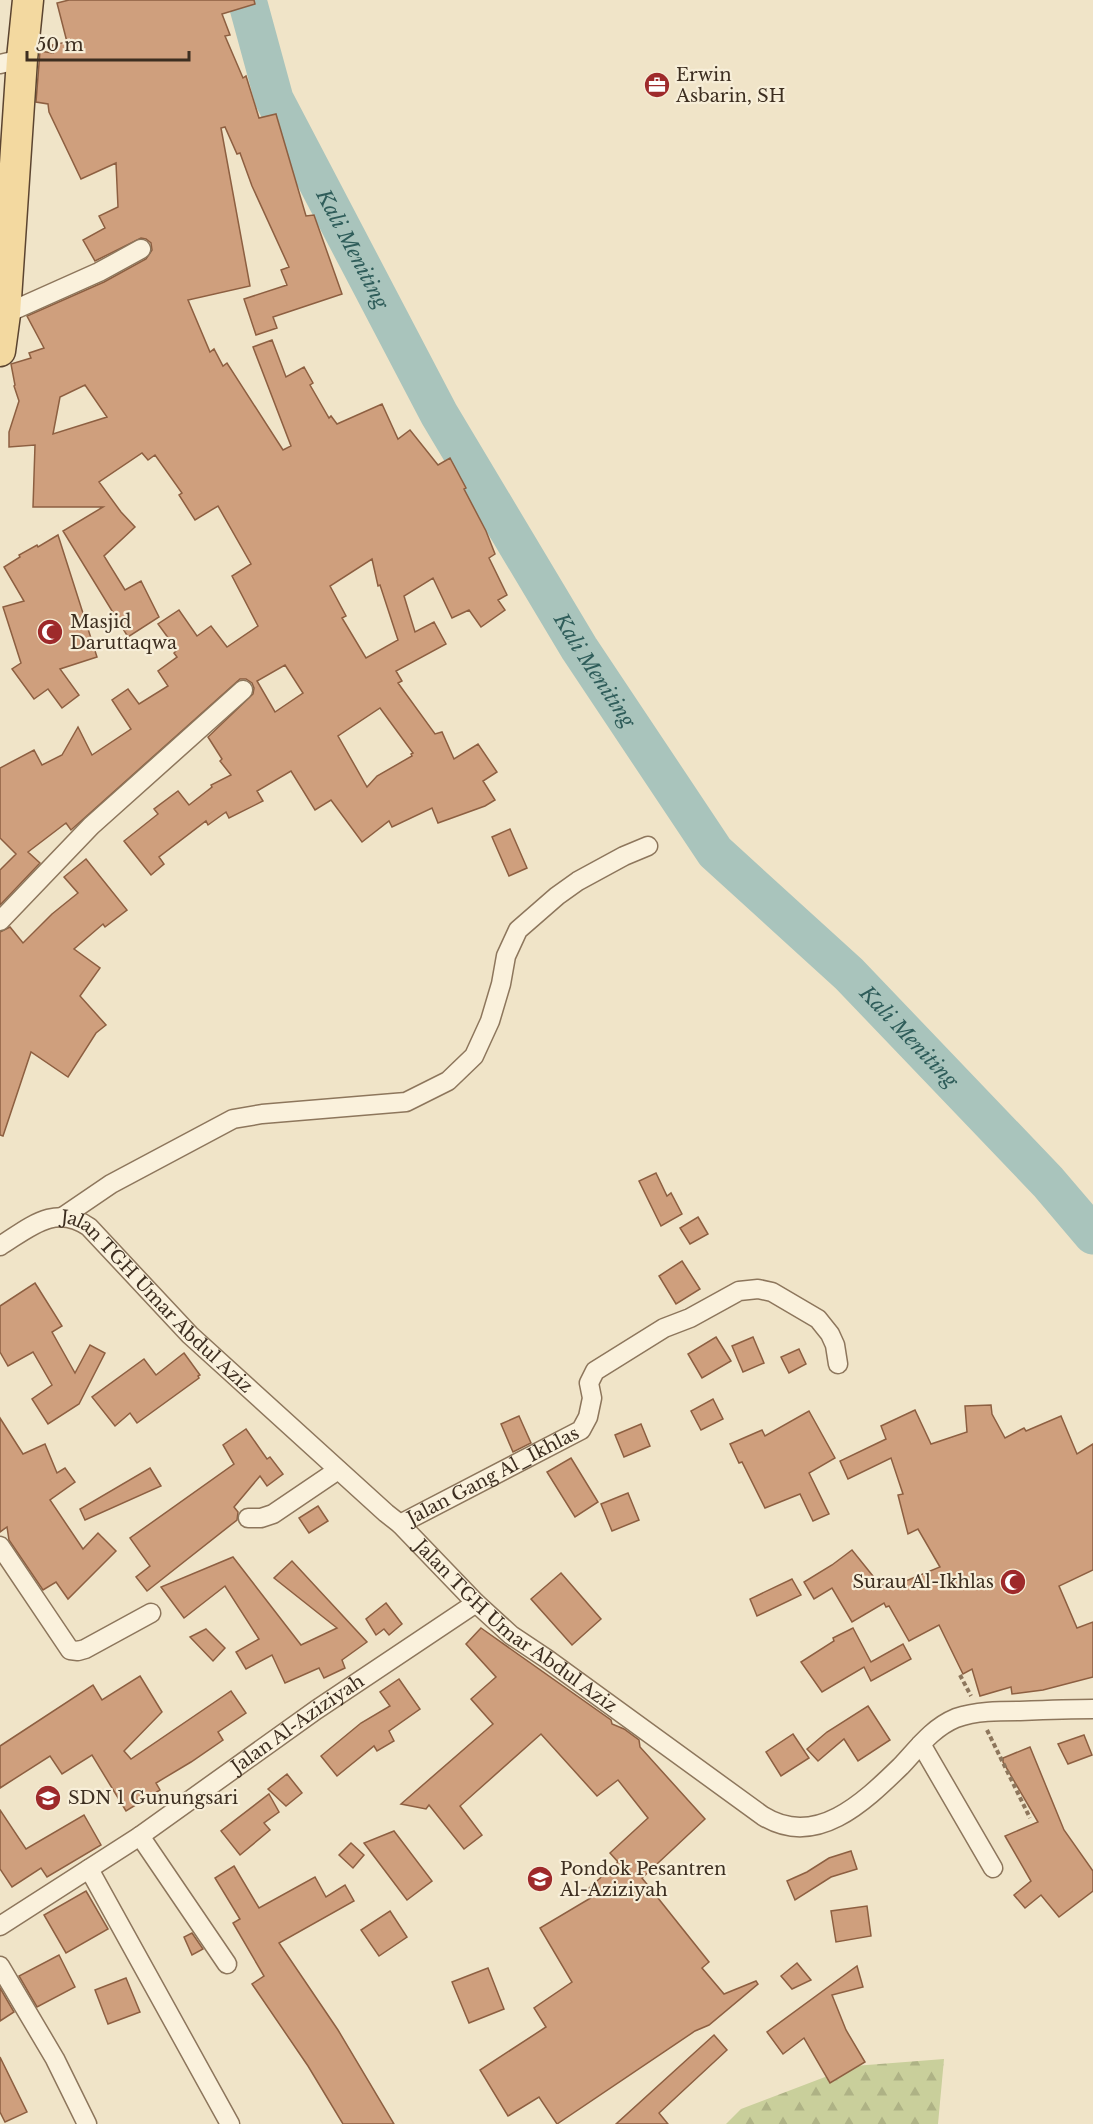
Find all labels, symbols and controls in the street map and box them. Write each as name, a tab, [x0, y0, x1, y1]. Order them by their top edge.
scale bar	[27, 24, 189, 62]
text: 50 m	[36, 34, 84, 56]
place label: Erwin Asbarin, SH	[675, 64, 785, 107]
office icon: Erwin Asbarin, SH	[642, 70, 672, 100]
water label: Kali Meniting	[311, 184, 394, 314]
water label: Kali Meniting	[548, 608, 641, 733]
place label: Masjid Daruttaqwa	[70, 611, 177, 654]
mosque icon: Masjid Daruttaqwa	[35, 617, 65, 647]
water label: Kali Meniting	[854, 980, 964, 1093]
street label: Jalan TGH Umar Abdul Aziz	[58, 1206, 257, 1397]
street label: Jalan Gang Al_Ikhlas	[402, 1422, 583, 1530]
street label: Jalan TGH Umar Abdul Aziz	[409, 1534, 621, 1717]
mosque icon: Surau Al-Ikhlas	[998, 1567, 1028, 1597]
place label: Surau Al-Ikhlas	[852, 1571, 994, 1593]
street label: Jalan Al-Aziziyah	[226, 1670, 368, 1779]
school or university icon: SDN 1 Gunungsari	[33, 1783, 63, 1813]
place label: SDN 1 Gunungsari	[68, 1787, 238, 1809]
place label: Pondok Pesantren Al-Aziziyah	[559, 1858, 727, 1901]
school or university icon: Pondok Pesantren Al-Aziziyah	[525, 1864, 555, 1894]

